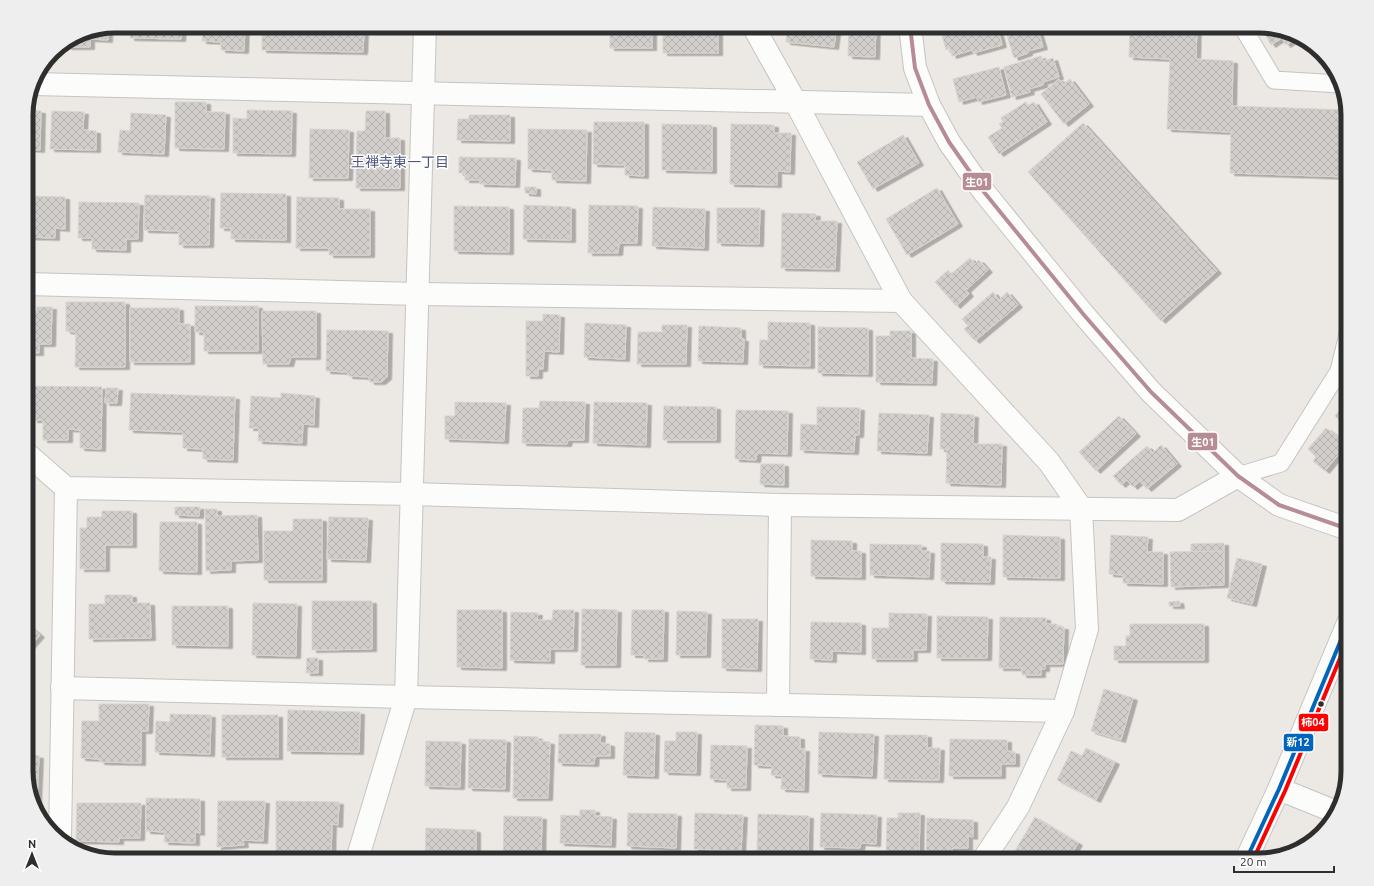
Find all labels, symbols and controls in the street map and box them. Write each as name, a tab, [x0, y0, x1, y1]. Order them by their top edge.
district label: 王禅寺東一丁目	[351, 154, 449, 170]
line badge: 生01	[962, 172, 992, 191]
text: 生01	[965, 176, 989, 188]
line badge: 生01	[1187, 432, 1218, 451]
text: 生01	[1191, 436, 1215, 448]
unlabelled marker	[1316, 699, 1326, 709]
line badge: 柿04	[1298, 713, 1329, 732]
text: 柿04	[1301, 716, 1325, 728]
line badge: 新12	[1283, 733, 1314, 752]
text: 新12	[1286, 736, 1310, 748]
north arrow	[12, 834, 52, 874]
text: N	[28, 838, 36, 850]
scale bar	[1234, 848, 1334, 874]
text: 20 m	[1240, 855, 1267, 868]

